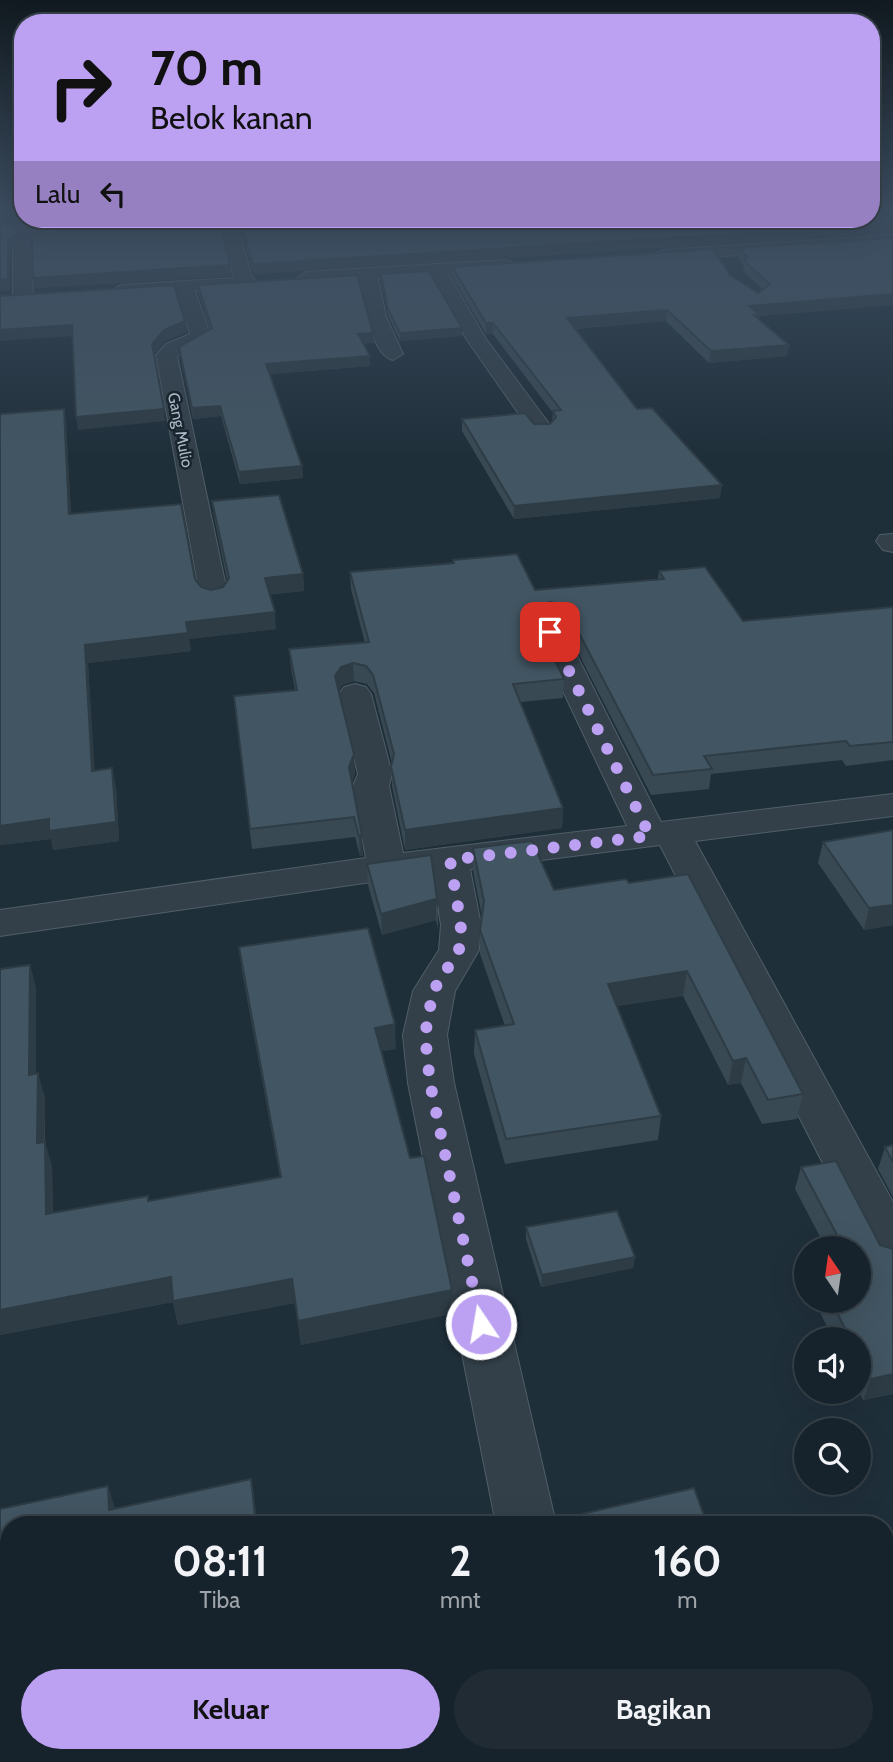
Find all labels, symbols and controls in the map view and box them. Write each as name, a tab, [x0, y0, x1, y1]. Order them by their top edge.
text: 70 m	[150, 38, 263, 97]
icon: right	[35, 42, 126, 133]
text: Belok kanan	[150, 98, 313, 137]
icon: left	[94, 175, 132, 213]
text: Lalu	[35, 178, 80, 210]
street label: Gang Mulio	[164, 391, 197, 469]
pin	[520, 602, 580, 662]
icon: arrive	[531, 613, 569, 651]
north arrow	[794, 1236, 872, 1312]
map controls	[794, 1236, 871, 1495]
position arrow	[444, 1287, 518, 1361]
button: sound	[794, 1327, 871, 1404]
button: search	[794, 1418, 871, 1495]
text: 08:11	[172, 1535, 268, 1587]
text: 2	[449, 1535, 471, 1587]
text: 160	[653, 1535, 722, 1587]
text: Tiba	[200, 1586, 240, 1614]
text: mnt	[440, 1586, 481, 1614]
text: m	[677, 1586, 697, 1614]
button: Keluar	[21, 1669, 440, 1749]
button: Bagikan	[454, 1669, 873, 1749]

